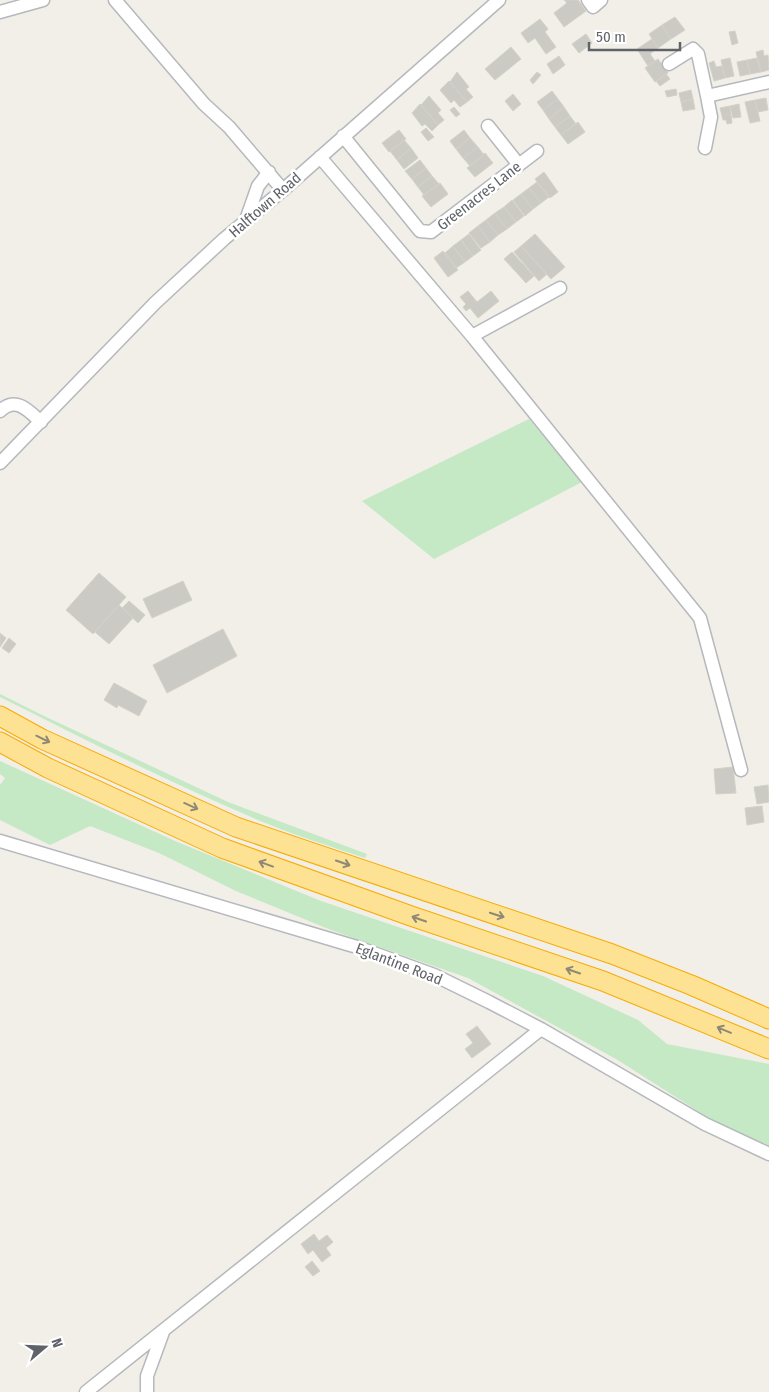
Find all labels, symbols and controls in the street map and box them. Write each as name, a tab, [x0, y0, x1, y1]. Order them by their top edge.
scale bar	[589, 20, 680, 52]
text: 50 m	[596, 28, 626, 46]
street label: Greenacres Lane	[434, 158, 524, 234]
street label: Halftown Road	[225, 169, 305, 241]
one-way arrow	[35, 735, 50, 744]
one-way arrow	[183, 802, 198, 812]
one-way arrow	[259, 859, 274, 868]
one-way arrow	[335, 859, 351, 869]
one-way arrow	[489, 911, 505, 921]
one-way arrow	[411, 914, 427, 923]
street label: Eglantine Road	[353, 939, 445, 989]
one-way arrow	[565, 965, 581, 975]
one-way arrow	[717, 1024, 732, 1034]
north arrow	[20, 1322, 70, 1372]
text: N	[47, 1336, 66, 1350]

